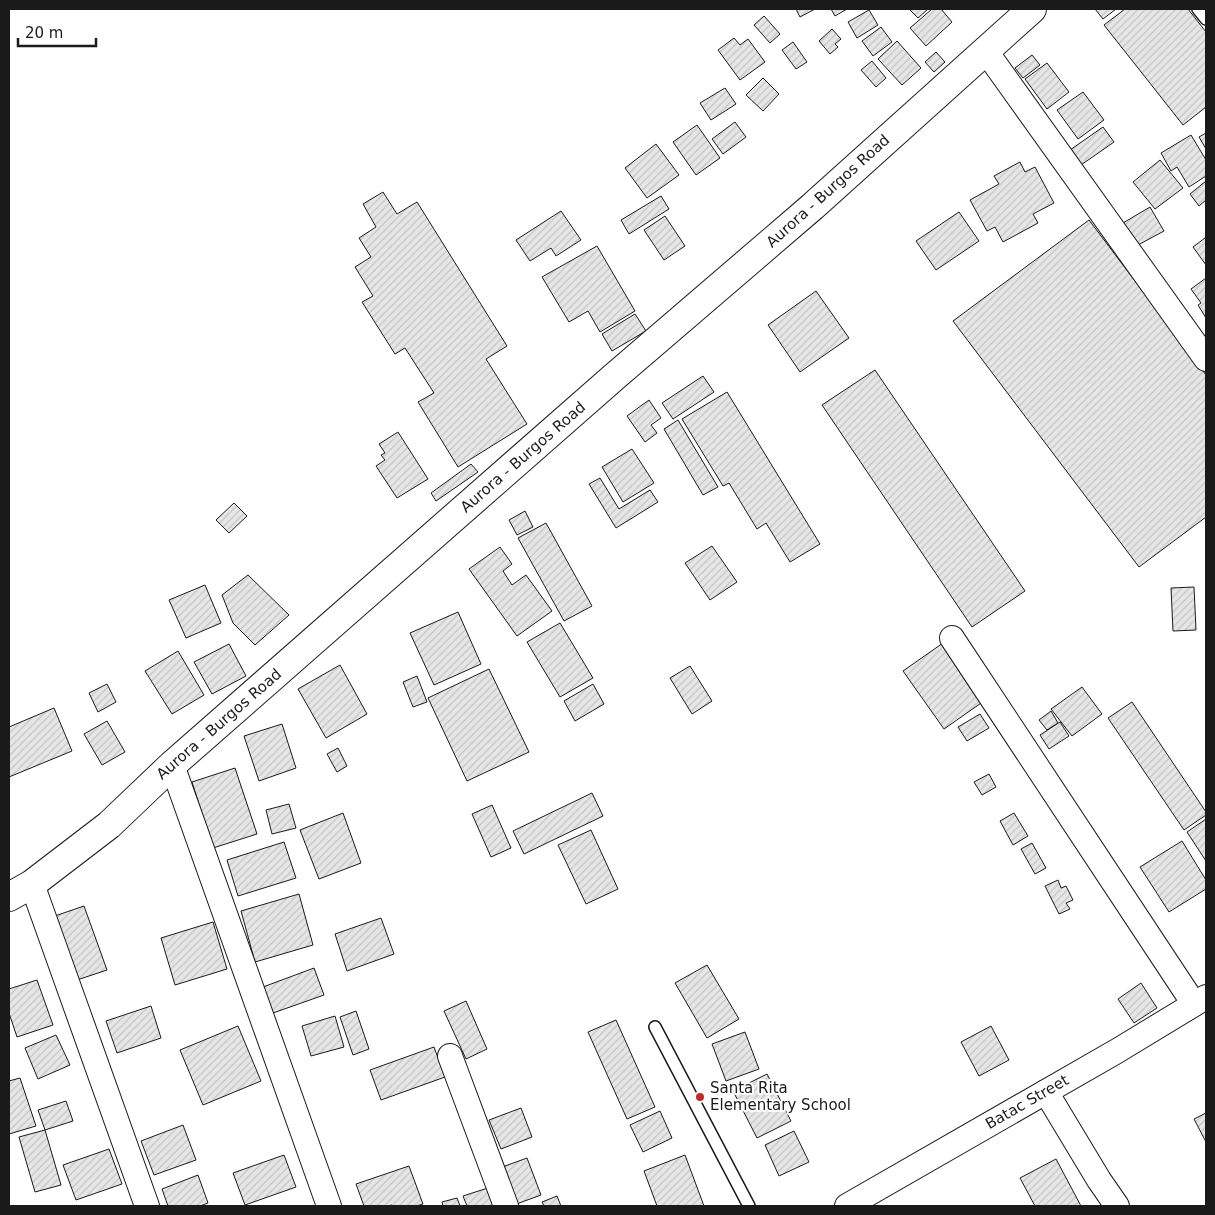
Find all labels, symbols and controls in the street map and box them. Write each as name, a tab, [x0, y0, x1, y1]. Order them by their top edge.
scale bar	[18, 15, 95, 47]
text: 20 m	[25, 24, 63, 42]
street label: Aurora - Burgos Road	[763, 131, 893, 251]
street label: Aurora - Burgos Road	[457, 398, 589, 516]
street label: Aurora - Burgos Road	[153, 665, 285, 783]
street label: Batac Street	[982, 1071, 1072, 1133]
place label: Santa Rita Elementary School	[710, 1079, 851, 1114]
marker: Santa Rita Elementary School	[694, 1091, 706, 1103]

